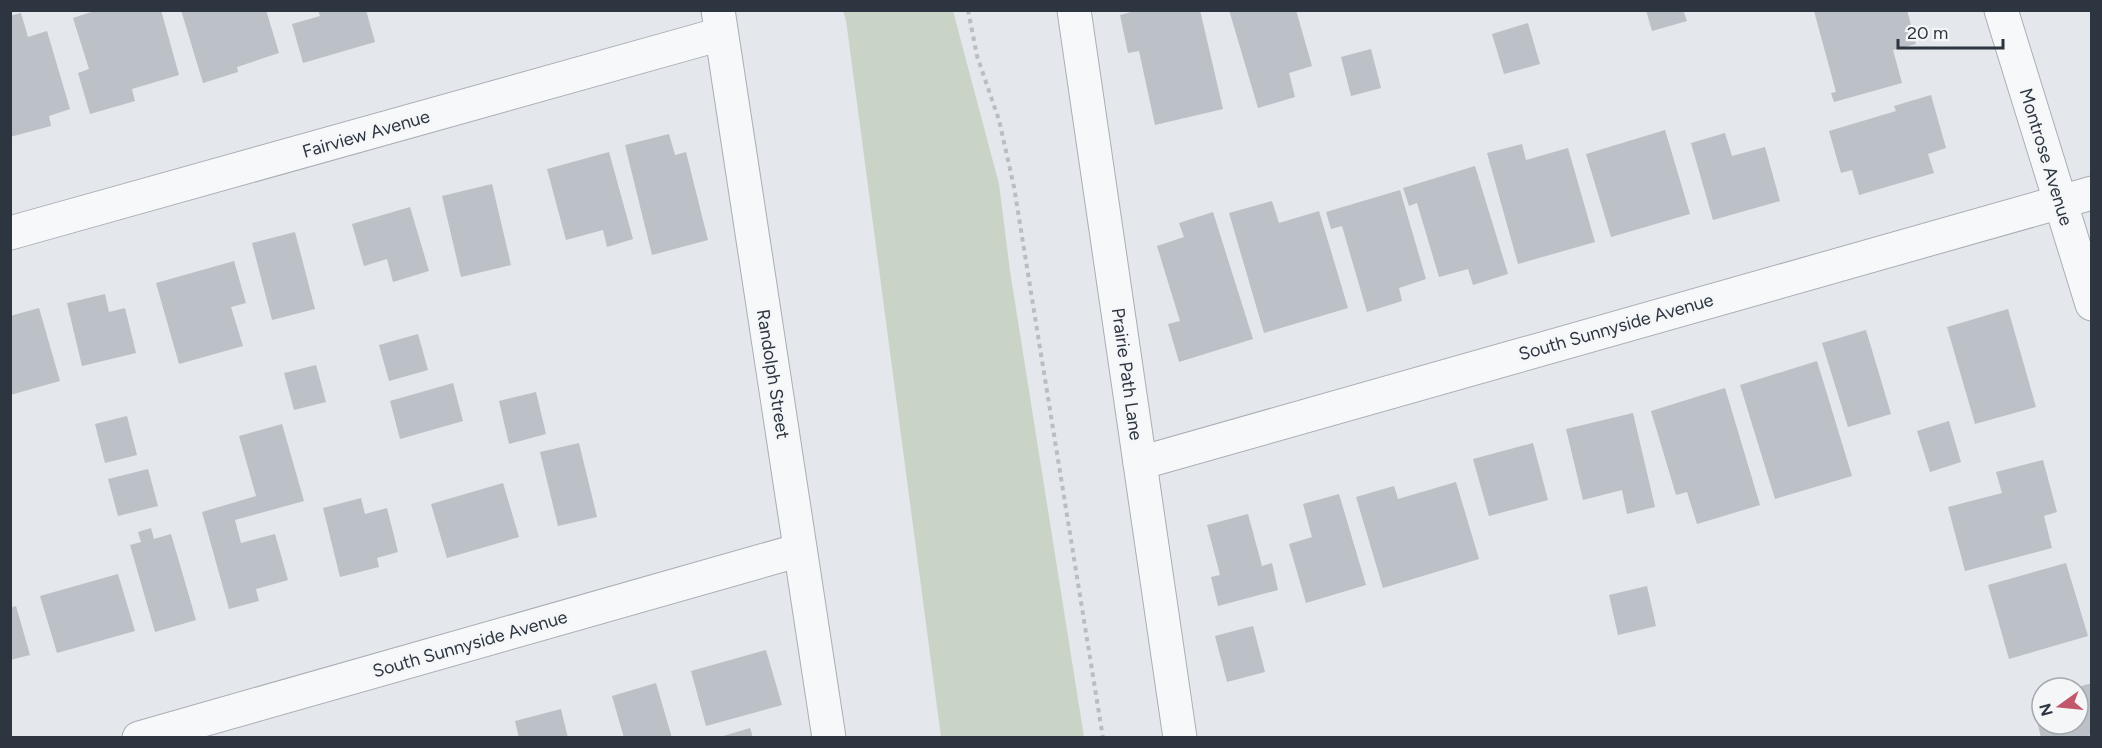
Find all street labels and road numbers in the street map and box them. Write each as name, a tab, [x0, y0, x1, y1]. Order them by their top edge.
street label: Montrose Avenue	[2015, 86, 2077, 229]
street label: Fairview Avenue	[300, 105, 432, 163]
street label: South Sunnyside Avenue	[1516, 289, 1716, 365]
street label: Prairie Path Lane	[1107, 306, 1147, 442]
street label: Randolph Street	[752, 308, 794, 441]
street label: South Sunnyside Avenue	[370, 606, 570, 682]

